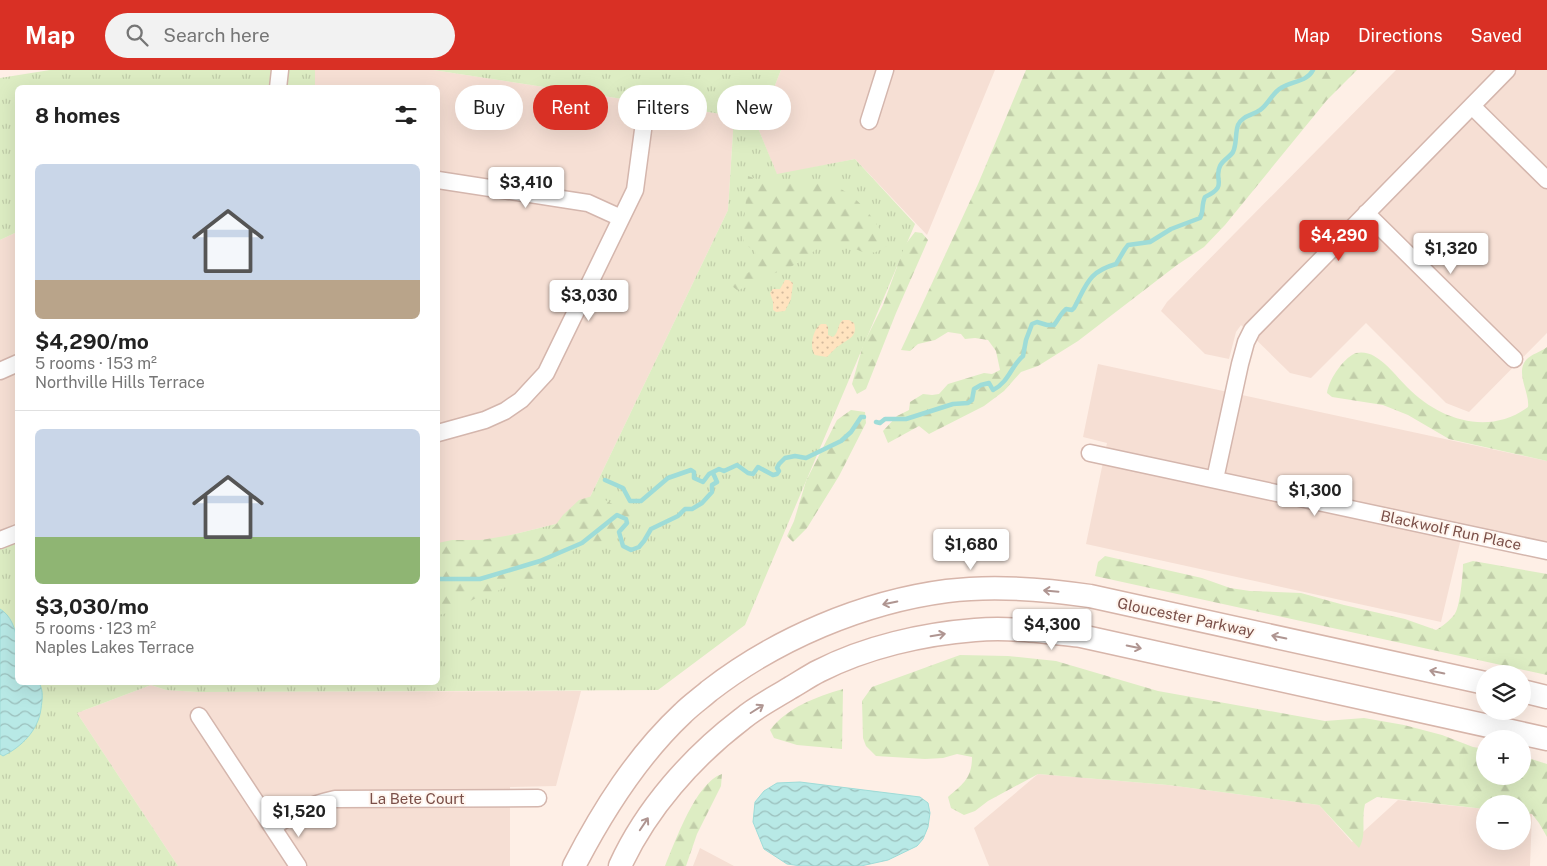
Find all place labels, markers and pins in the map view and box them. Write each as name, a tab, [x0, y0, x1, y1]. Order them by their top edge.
pin: $3,410	[485, 166, 567, 209]
pin: $4,290	[1298, 220, 1380, 262]
pin: $1,320	[1410, 232, 1492, 275]
pin: $3,030	[548, 280, 630, 322]
pin: $1,300	[1274, 474, 1356, 517]
pin: $1,680	[930, 528, 1012, 571]
pin: $4,300	[1011, 608, 1093, 651]
pin: $1,520	[258, 796, 340, 838]

